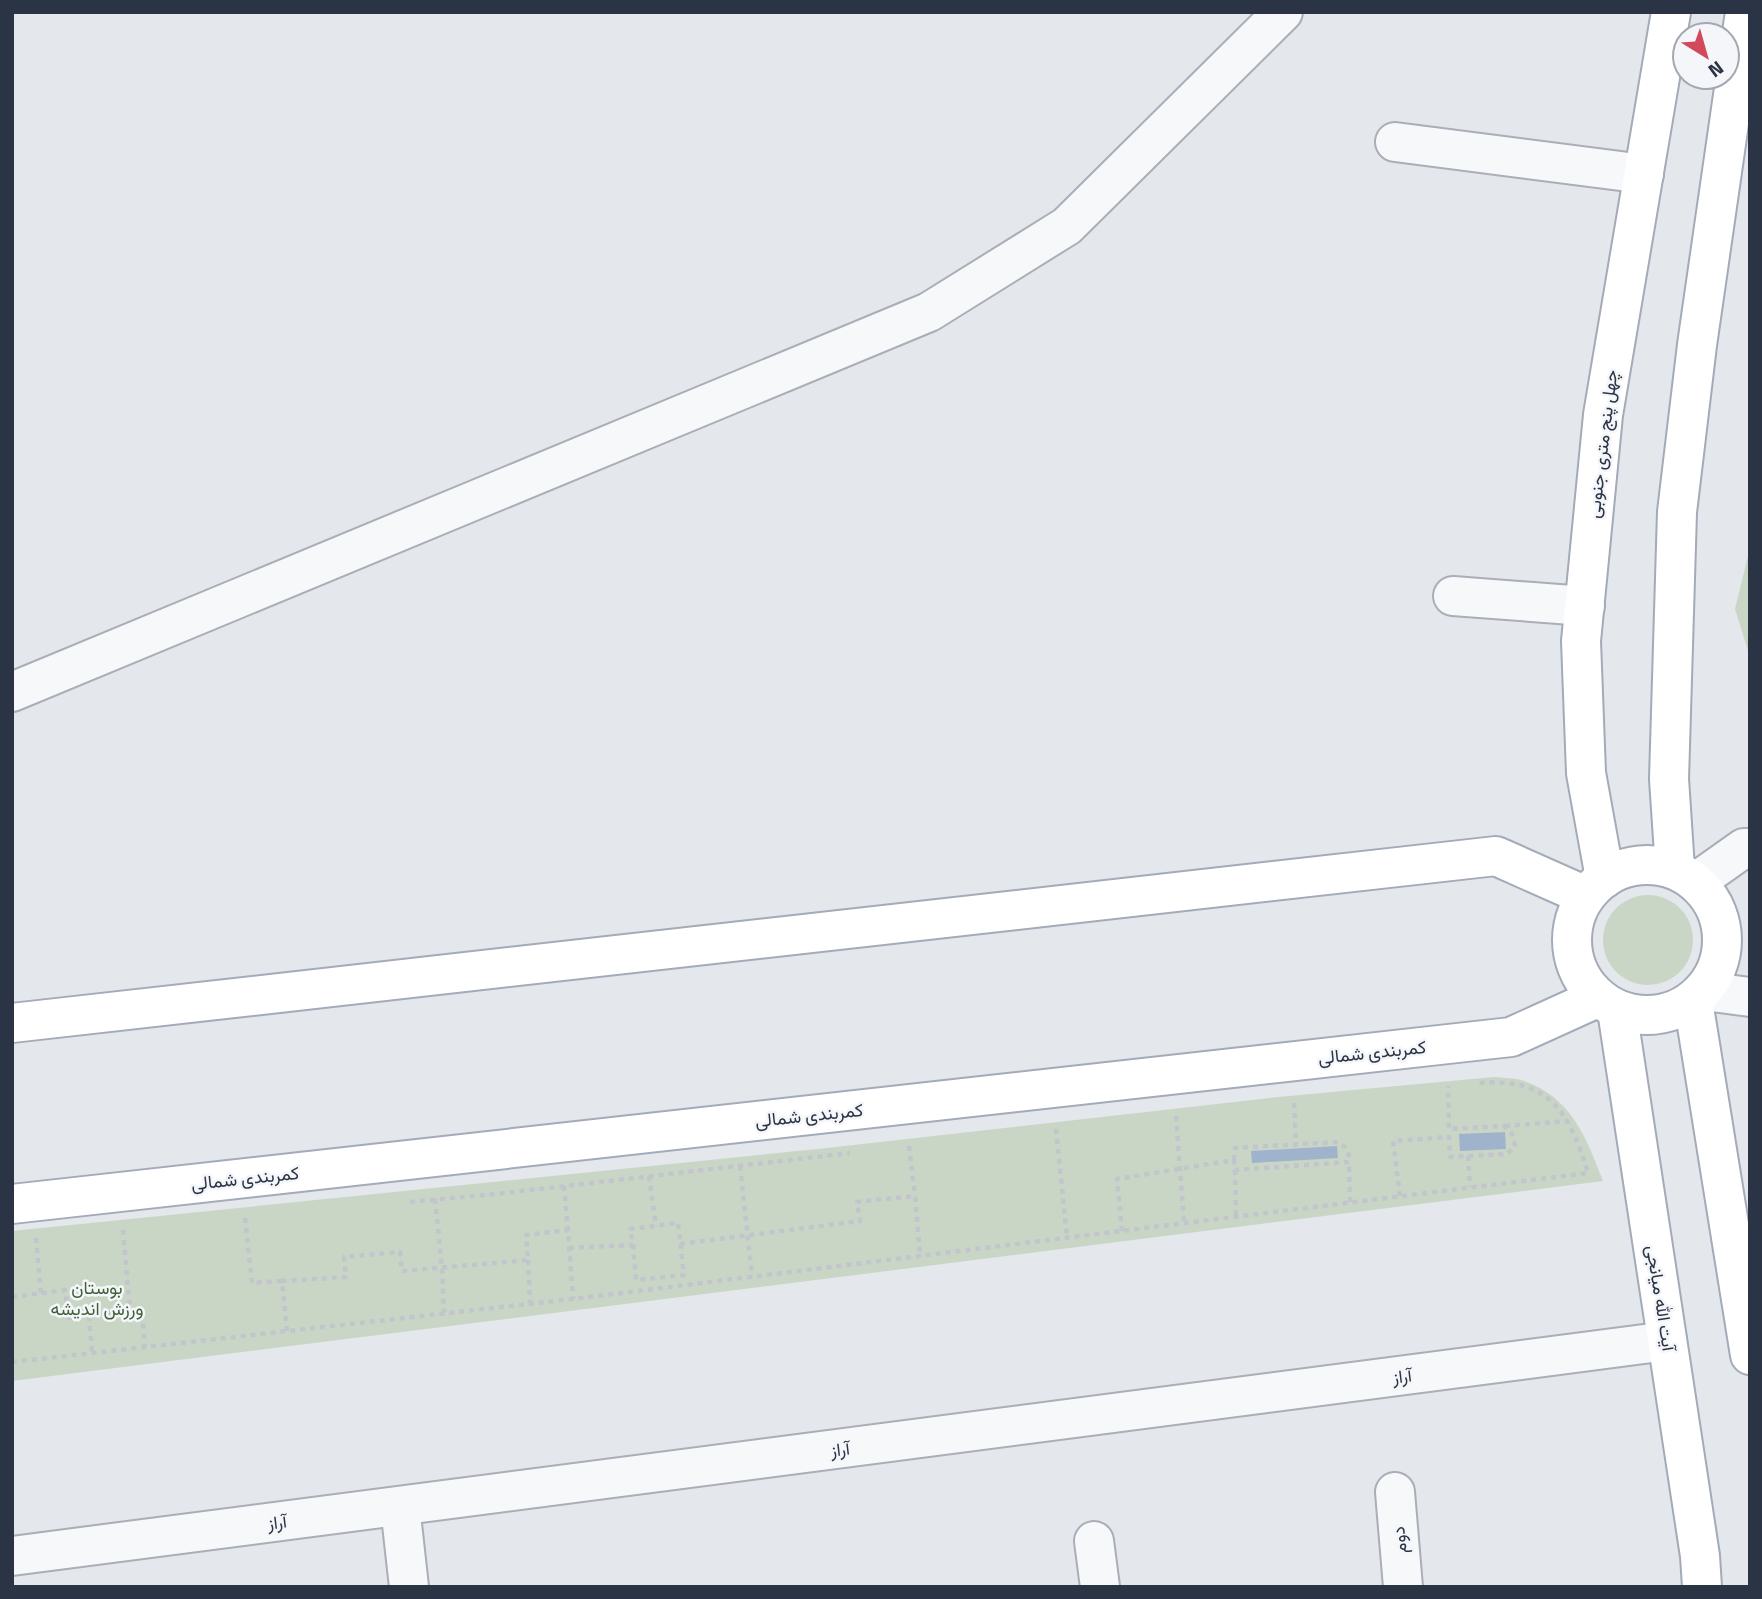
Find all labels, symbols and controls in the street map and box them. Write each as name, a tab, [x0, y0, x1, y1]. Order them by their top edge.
north arrow	[1671, 21, 1741, 91]
text: N	[1703, 54, 1731, 86]
street label: چهل پنج متری جنوبی	[1579, 368, 1625, 520]
street label: کمربندی شمالی	[1317, 1033, 1427, 1071]
street label: کمربندی شمالی	[754, 1096, 864, 1134]
street label: کمربندی شمالی	[190, 1159, 300, 1197]
street label: آیت الله میانجی	[1639, 1243, 1683, 1355]
park label: بوستان ورزش اندیشه	[51, 1274, 143, 1322]
street label: آراز	[1390, 1361, 1415, 1391]
street label: آراز	[828, 1434, 853, 1464]
street label: آراز	[265, 1507, 290, 1537]
street label: دوم	[1384, 1525, 1414, 1555]

